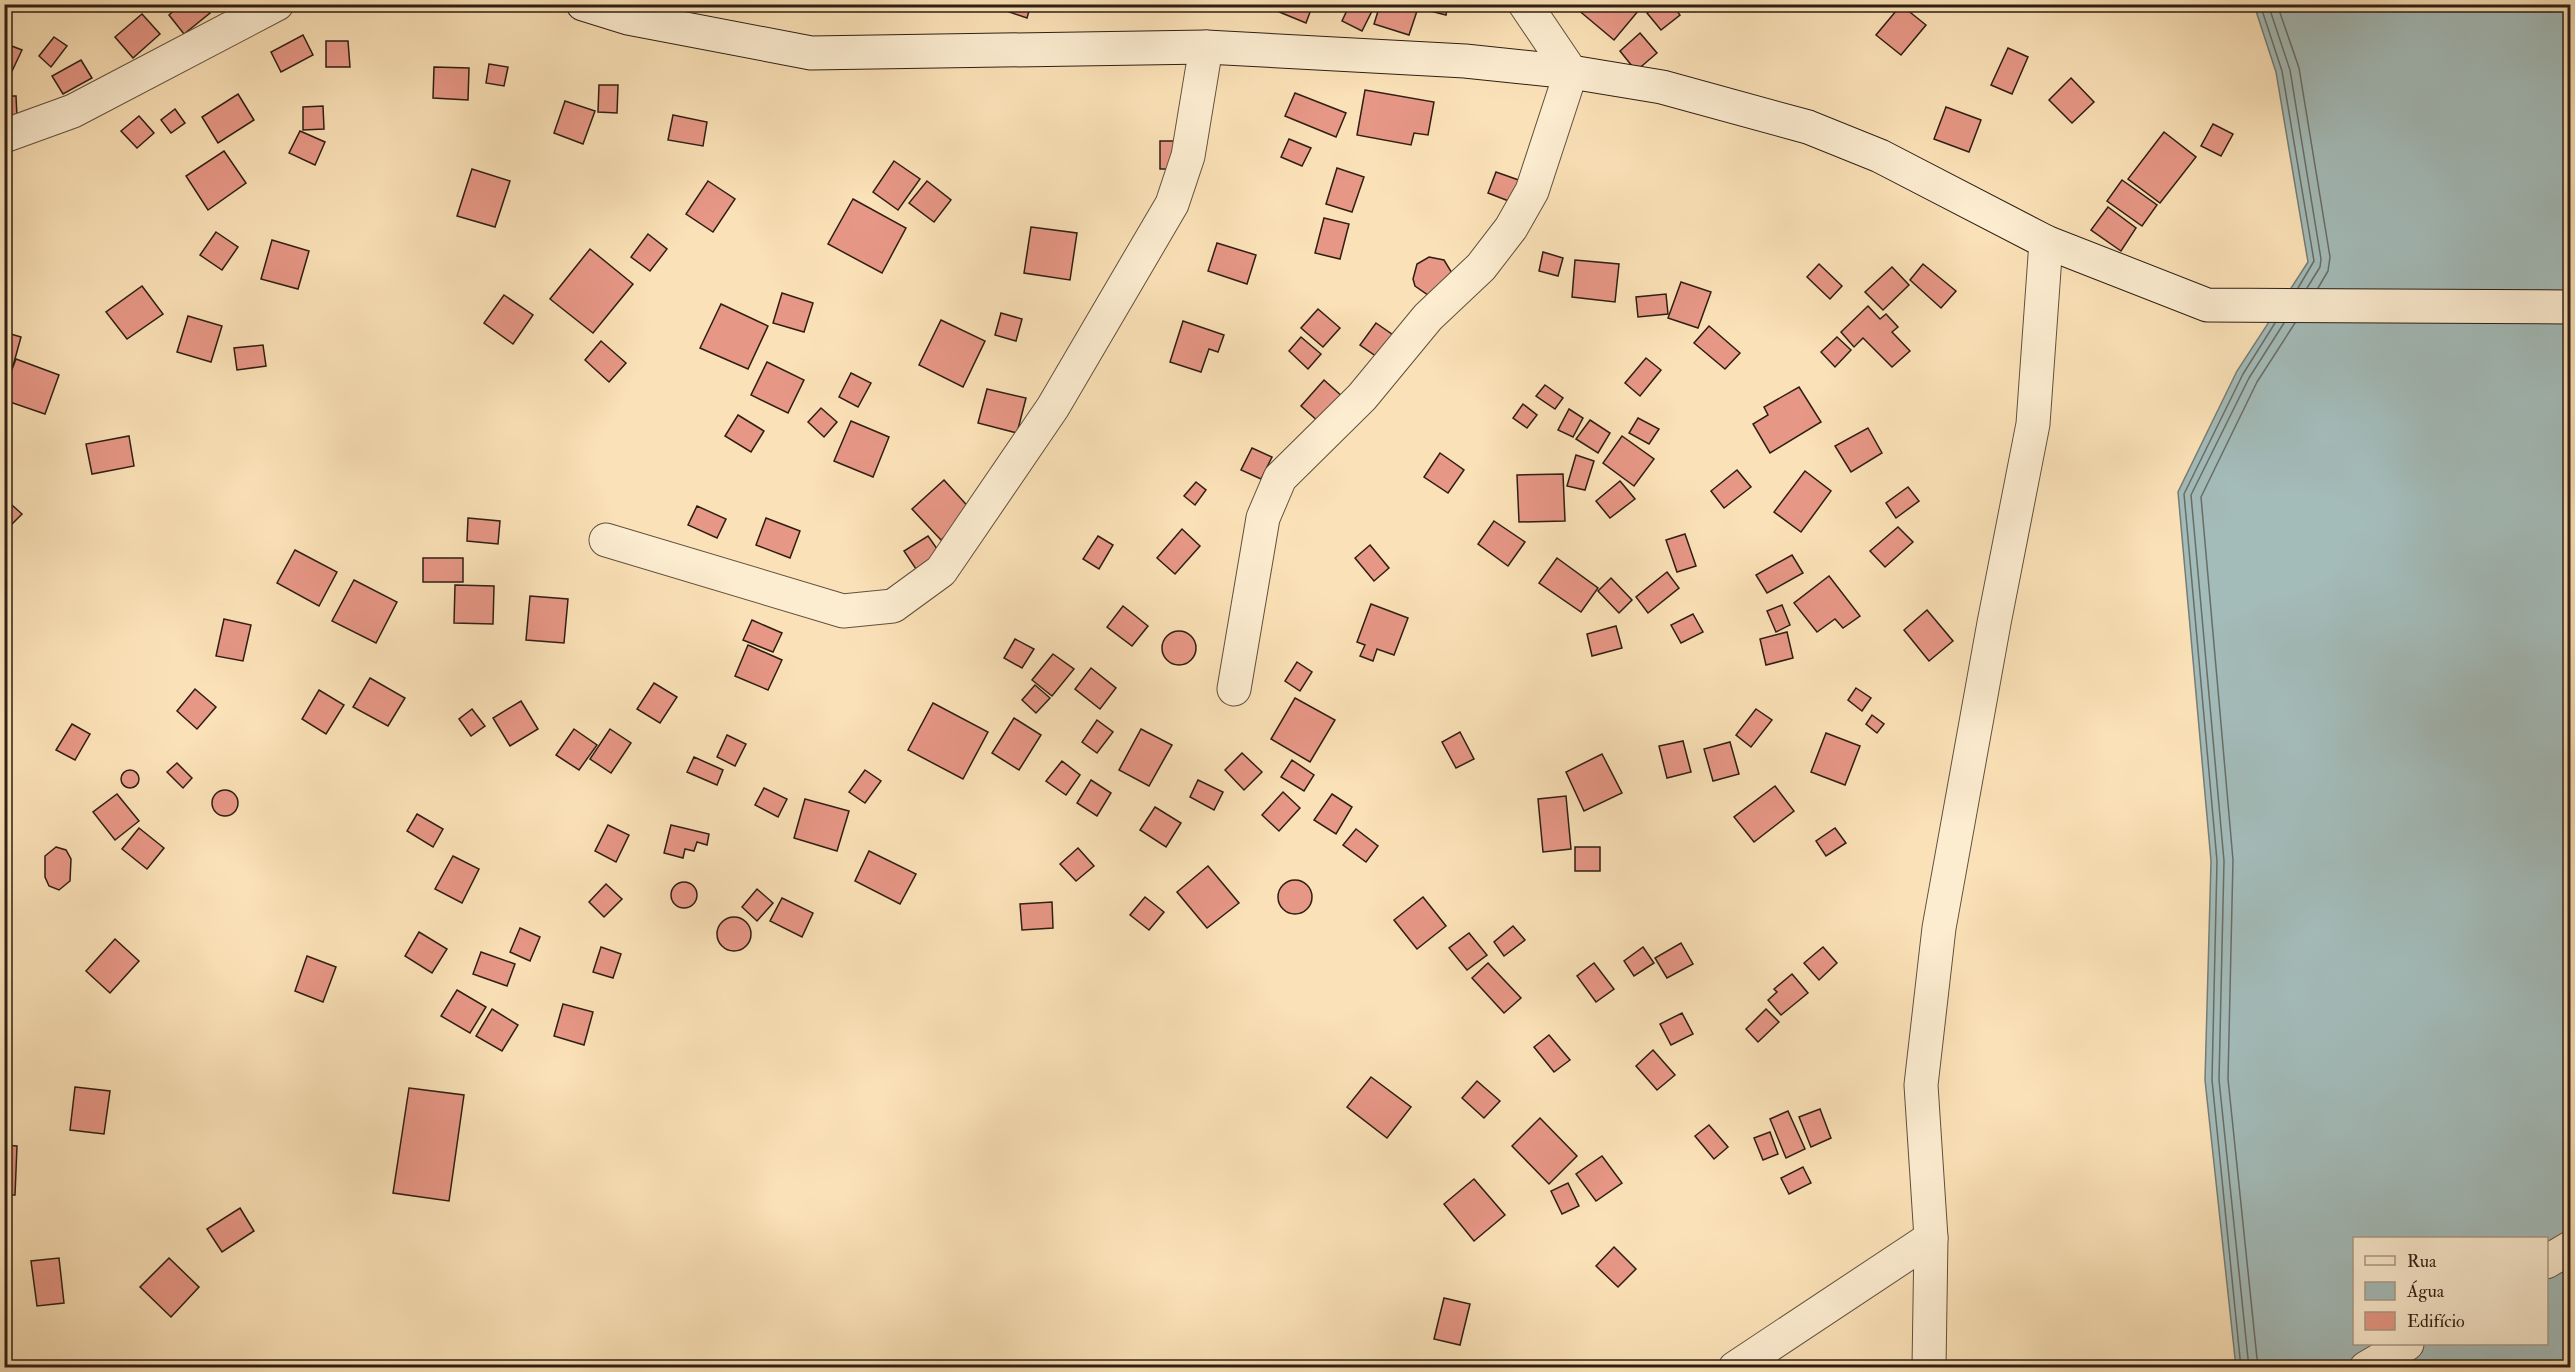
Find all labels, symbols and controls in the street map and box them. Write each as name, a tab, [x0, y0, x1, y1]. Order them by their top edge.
legend	[2353, 1237, 2548, 1345]
text: Rua	[2407, 1250, 2437, 1273]
text: Água	[2406, 1280, 2445, 1303]
text: Edifício	[2407, 1310, 2465, 1333]

